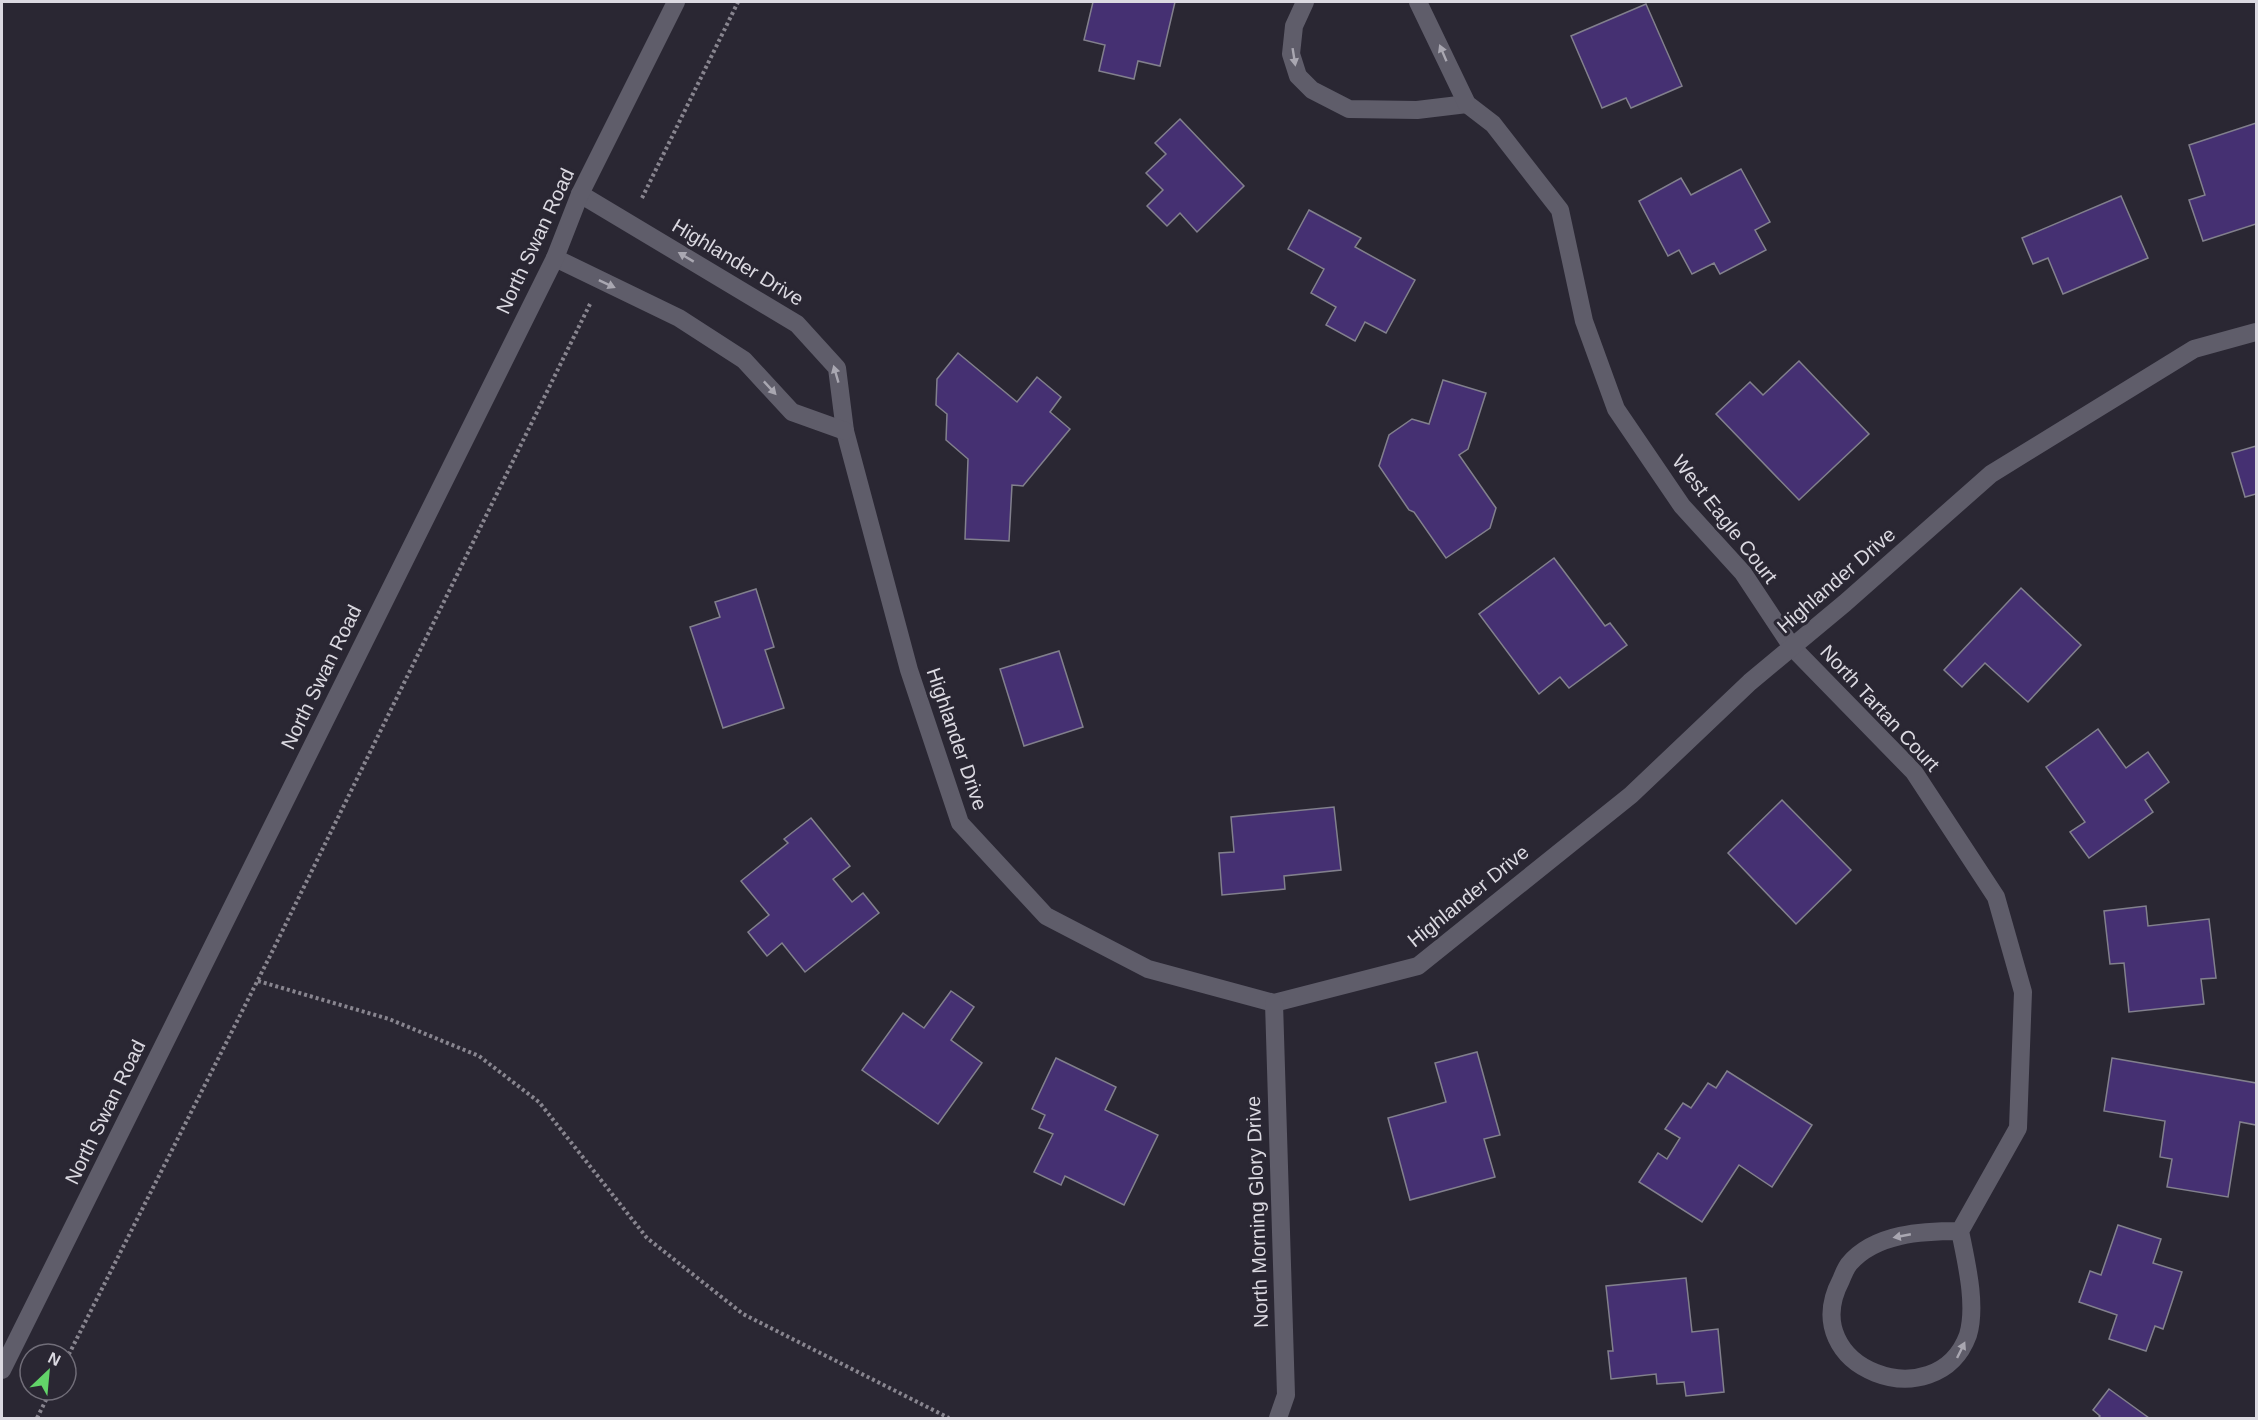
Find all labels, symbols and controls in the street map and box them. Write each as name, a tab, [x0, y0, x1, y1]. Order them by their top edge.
one-way arrow	[1438, 43, 1448, 61]
one-way arrow	[1289, 48, 1298, 67]
street label: North Swan Road	[492, 165, 578, 317]
street label: Highlander Drive	[668, 214, 808, 310]
one-way arrow	[678, 251, 694, 262]
one-way arrow	[599, 280, 616, 289]
one-way arrow	[831, 365, 841, 383]
one-way arrow	[763, 381, 777, 396]
street label: West Eagle Court	[1668, 451, 1782, 588]
street label: Highlander Drive	[1773, 523, 1899, 637]
street label: North Swan Road	[277, 601, 365, 753]
street label: North Tartan Court	[1816, 640, 1944, 776]
street label: Highlander Drive	[922, 665, 992, 813]
street label: Highlander Drive	[1403, 841, 1533, 951]
street label: North Swan Road	[61, 1036, 149, 1188]
street label: North Morning Glory Drive	[1242, 1096, 1272, 1328]
one-way arrow	[1892, 1232, 1911, 1241]
one-way arrow	[1955, 1341, 1965, 1359]
north arrow	[18, 1342, 78, 1402]
text: N	[45, 1349, 63, 1369]

